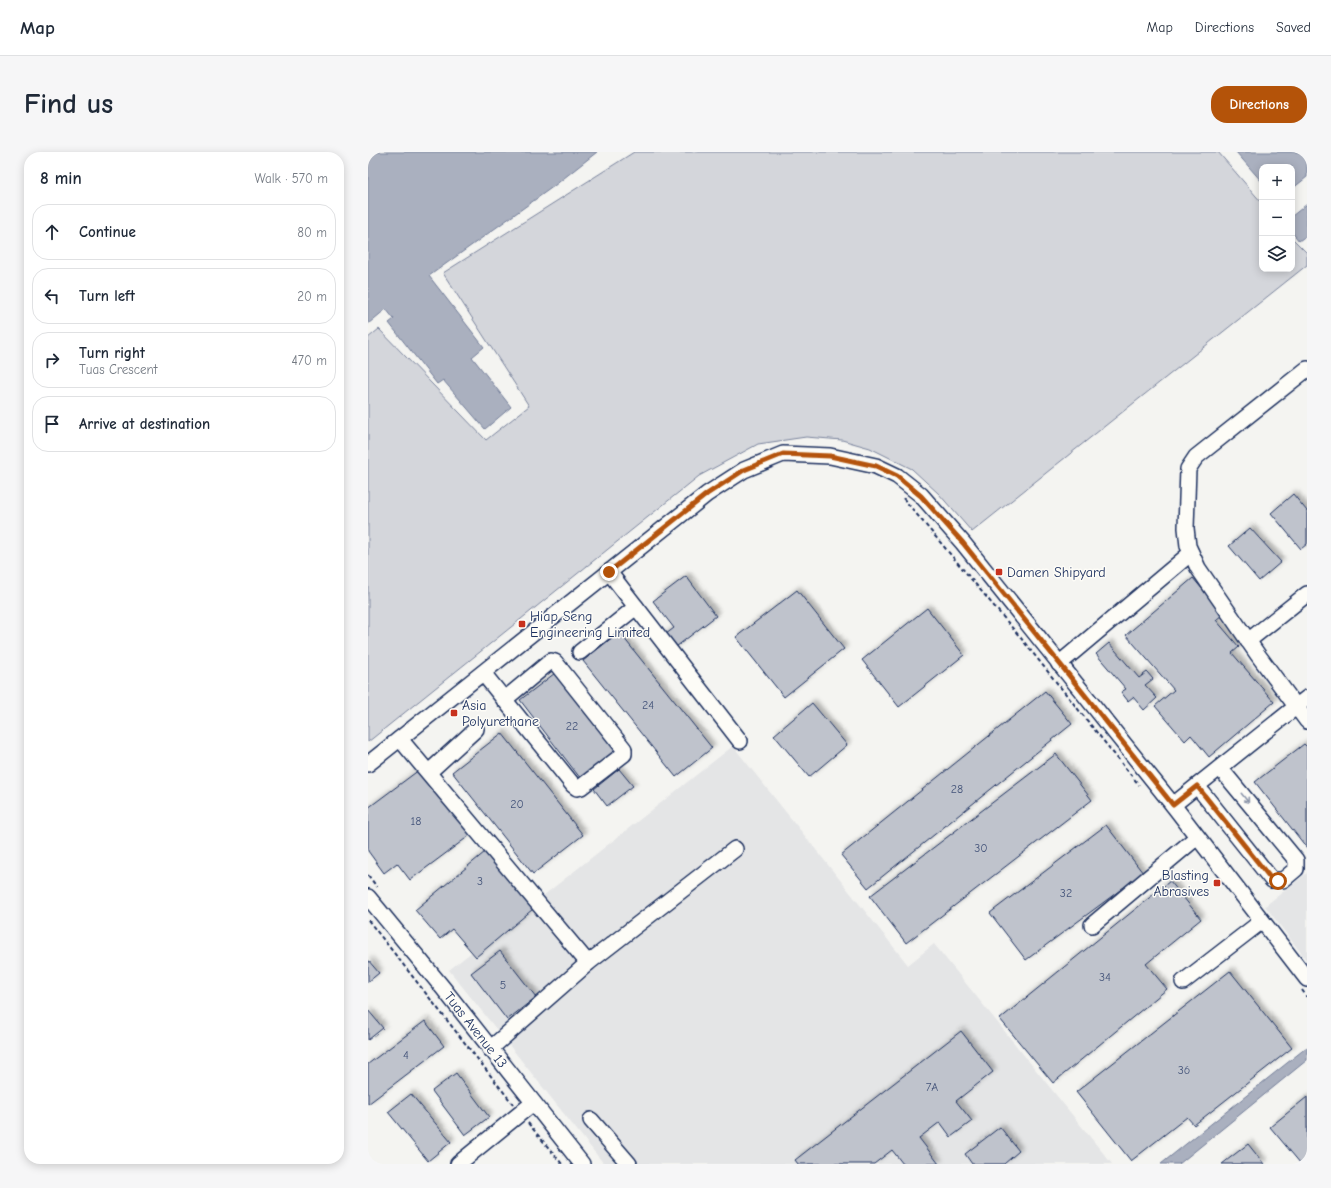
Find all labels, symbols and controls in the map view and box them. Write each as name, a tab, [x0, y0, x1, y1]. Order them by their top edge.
text: Map	[20, 17, 55, 39]
text: Map	[1146, 19, 1173, 36]
text: Directions	[1195, 19, 1254, 36]
text: Saved	[1276, 19, 1311, 36]
button: Directions	[1211, 86, 1307, 123]
text: Find us	[24, 88, 113, 120]
map controls	[1259, 164, 1295, 272]
button: +	[1259, 164, 1295, 200]
text: 8 min	[40, 169, 82, 188]
text: Walk · 570 m	[255, 171, 328, 186]
button: −	[1259, 200, 1295, 236]
icon: ahead	[41, 221, 63, 243]
text: Continue	[79, 223, 136, 241]
text: 80 m	[297, 225, 327, 240]
button: layers	[1259, 236, 1295, 272]
icon: left	[41, 285, 63, 307]
text: Turn left	[79, 287, 135, 305]
text: 20 m	[297, 289, 327, 304]
text: Turn right	[79, 344, 145, 362]
icon: right	[41, 349, 63, 371]
text: 470 m	[292, 353, 327, 368]
text: Tuas Crescent	[79, 362, 157, 377]
icon: arrive	[41, 413, 63, 435]
text: Arrive at destination	[79, 415, 210, 433]
route end	[600, 563, 618, 581]
place label: Damen Shipyard	[1007, 564, 1106, 581]
marker: Damen Shipyard	[994, 567, 1004, 577]
place label: Hiap Seng Engineering Limited	[530, 608, 650, 641]
marker: Hiap Seng Engineering Limited	[517, 619, 527, 629]
place label: Asia Polyurethane	[462, 697, 539, 730]
house number: 24	[642, 698, 654, 712]
marker: Asia Polyurethane	[449, 708, 459, 718]
house number: 22	[566, 719, 578, 733]
house number: 28	[951, 782, 963, 796]
one-way arrow	[1240, 792, 1249, 803]
house number: 20	[510, 797, 524, 811]
house number: 18	[411, 814, 421, 828]
house number: 30	[974, 841, 988, 855]
place label: Blasting Abrasives	[1153, 867, 1209, 900]
route start	[1269, 872, 1287, 890]
house number: 3	[477, 874, 483, 888]
marker: Blasting Abrasives	[1212, 878, 1222, 888]
house number: 32	[1060, 886, 1072, 900]
house number: 34	[1099, 970, 1111, 984]
house number: 5	[500, 978, 506, 992]
street label: Tuas Avenue 13	[440, 989, 511, 1071]
house number: 4	[403, 1048, 409, 1062]
house number: 36	[1178, 1063, 1190, 1077]
house number: 7A	[926, 1080, 938, 1094]

